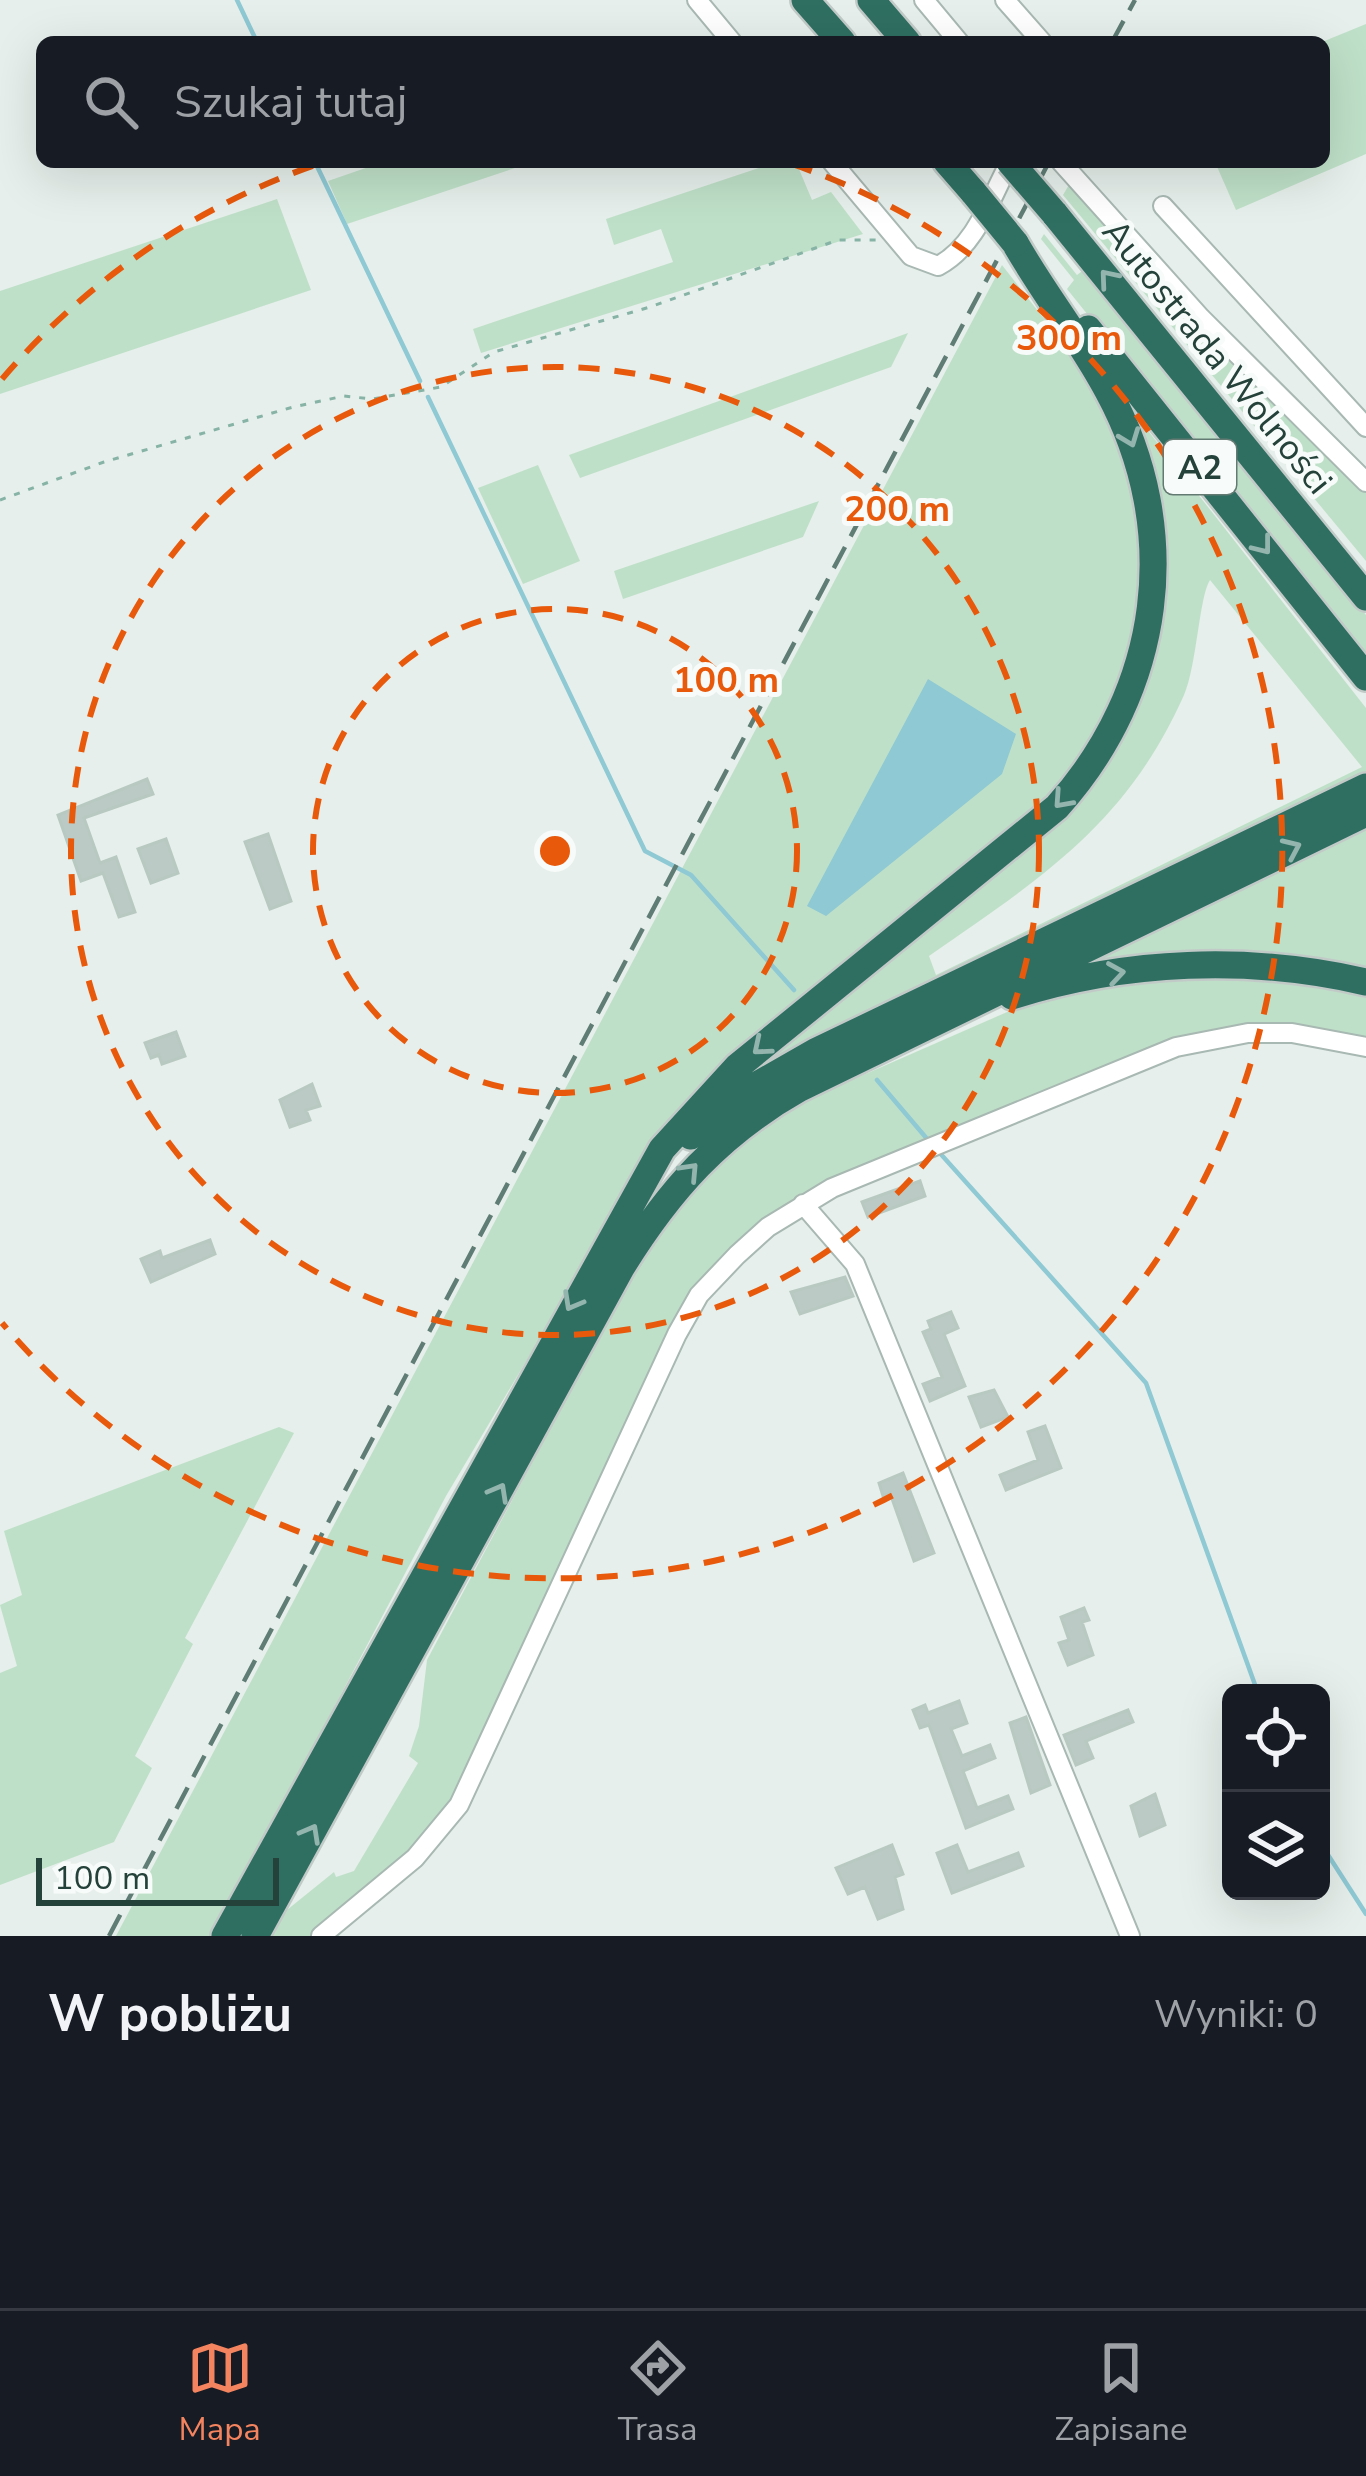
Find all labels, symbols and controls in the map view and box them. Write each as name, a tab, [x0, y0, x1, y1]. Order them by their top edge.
search box	[36, 36, 1330, 168]
icon: search	[78, 69, 144, 135]
text: Szukaj tutaj	[174, 72, 407, 133]
street label: Autostrada Wolności	[1091, 209, 1343, 505]
one-way arrow	[1101, 269, 1122, 291]
text: 300 m	[1016, 314, 1122, 363]
one-way arrow	[1115, 426, 1140, 447]
road number: A2	[1164, 440, 1236, 494]
text: 200 m	[844, 485, 950, 534]
one-way arrow	[1249, 533, 1270, 555]
text: 100 m	[673, 656, 779, 705]
one-way arrow	[1055, 787, 1076, 808]
centre of rings	[534, 830, 576, 872]
one-way arrow	[1280, 839, 1301, 862]
one-way arrow	[1106, 961, 1126, 987]
one-way arrow	[752, 1032, 774, 1054]
one-way arrow	[675, 1163, 697, 1185]
one-way arrow	[563, 1289, 586, 1311]
one-way arrow	[484, 1483, 507, 1504]
map controls	[1222, 1684, 1330, 1900]
button: locate	[1222, 1684, 1330, 1792]
button: layers	[1222, 1792, 1330, 1900]
one-way arrow	[297, 1825, 320, 1846]
scale bar	[36, 1852, 279, 1905]
text: 100 m	[54, 1856, 150, 1901]
text: W pobliżu	[48, 1979, 292, 2049]
text: Wyniki: 0	[1154, 1988, 1318, 2041]
tab: Mapa	[178, 2335, 261, 2452]
tab: Trasa	[618, 2335, 698, 2452]
tab: Zapisane	[1054, 2335, 1188, 2452]

